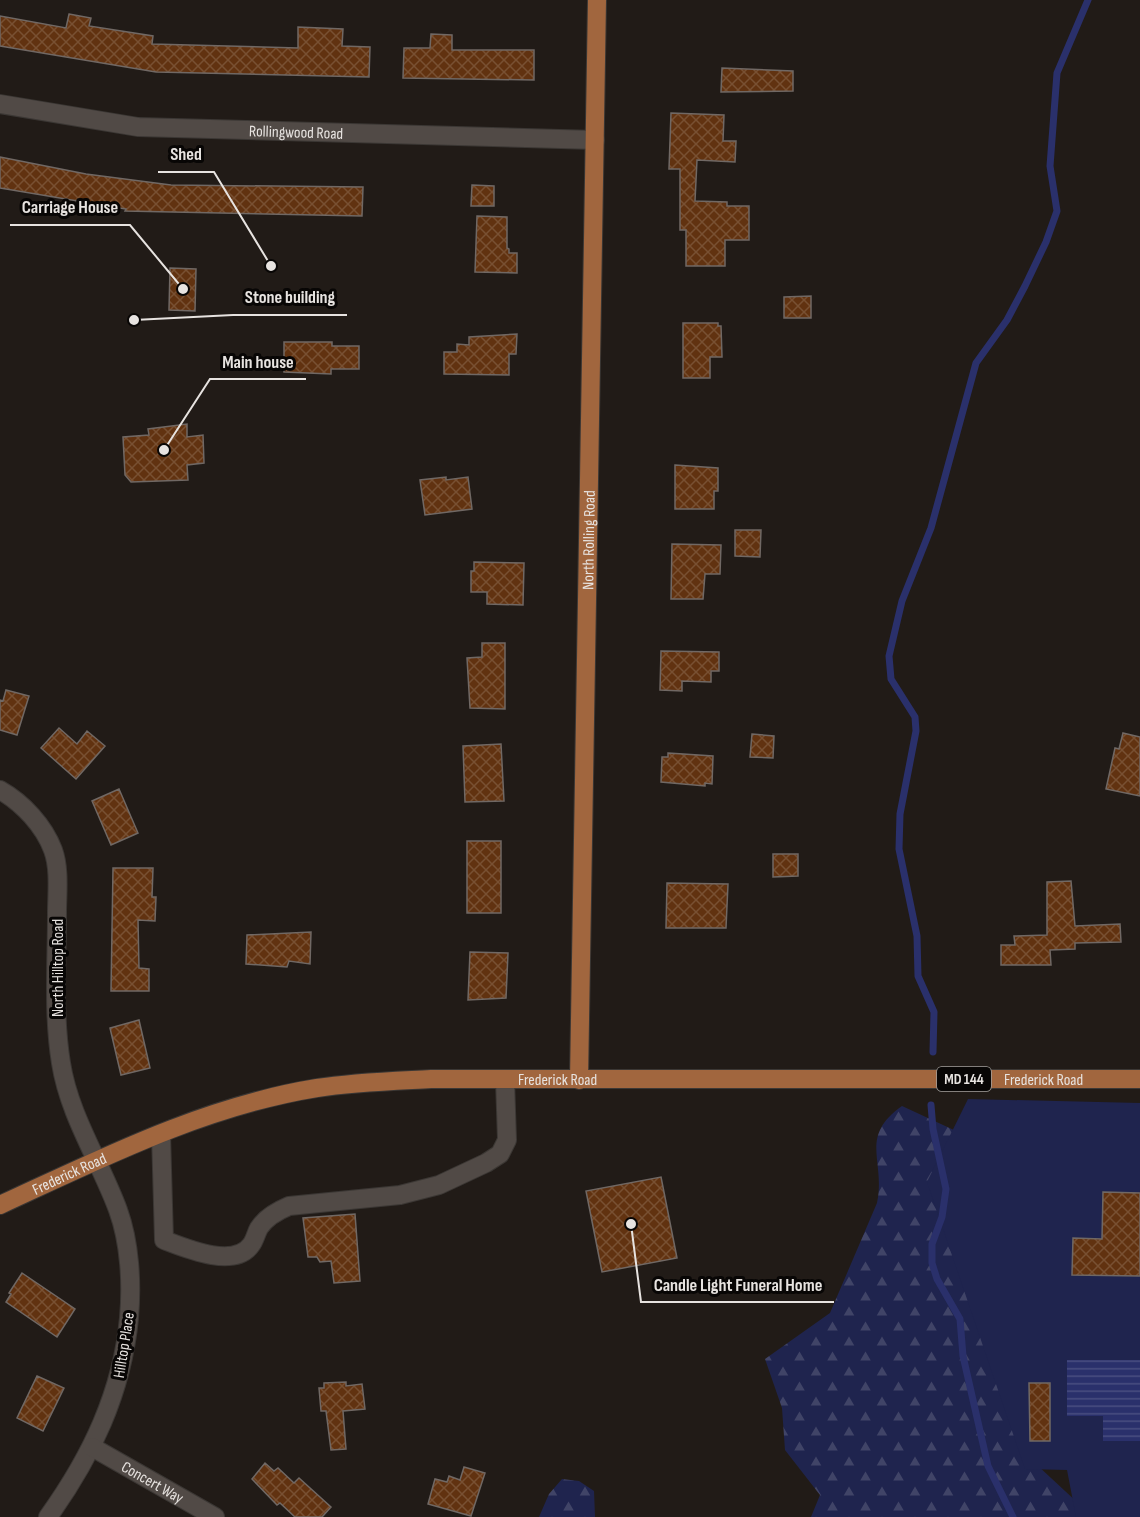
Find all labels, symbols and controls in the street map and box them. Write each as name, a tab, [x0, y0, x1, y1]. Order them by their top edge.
street label: Rollingwood Road	[249, 122, 343, 144]
callout: Shed	[158, 136, 214, 172]
text: Shed	[170, 144, 202, 165]
callout: Carriage House	[10, 189, 130, 225]
text: Carriage House	[22, 197, 118, 218]
callout: Stone building	[233, 279, 347, 315]
text: Stone building	[245, 287, 336, 308]
callout: Main house	[210, 343, 306, 379]
text: Main house	[222, 352, 294, 373]
street label: North Rolling Road	[579, 490, 600, 590]
street label: North Hilltop Road	[49, 919, 68, 1017]
road number: MD 144	[937, 1067, 991, 1091]
street label: Frederick Road	[518, 1071, 597, 1090]
street label: Frederick Road	[1004, 1071, 1083, 1090]
street label: Frederick Road	[30, 1149, 110, 1200]
callout: Candle Light Funeral Home	[641, 1266, 834, 1302]
text: Candle Light Funeral Home	[654, 1275, 822, 1296]
street label: Hilltop Place	[110, 1311, 139, 1379]
street label: Concert Way	[118, 1458, 187, 1508]

